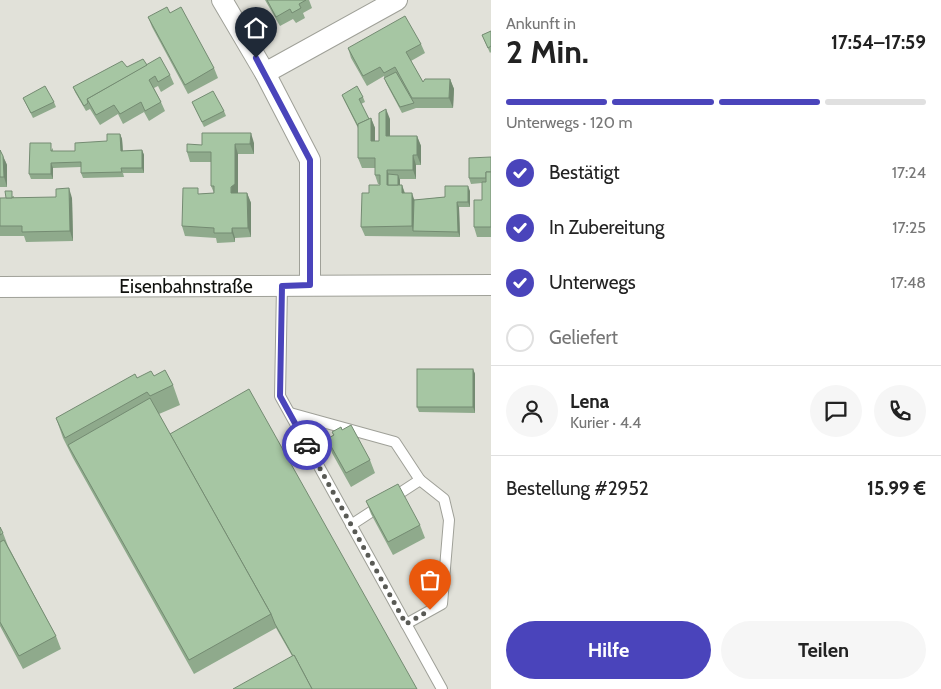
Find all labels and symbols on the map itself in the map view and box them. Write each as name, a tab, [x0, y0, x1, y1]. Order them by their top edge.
pin	[235, 7, 277, 58]
street label: Eisenbahnstraße	[119, 275, 253, 298]
courier	[282, 420, 332, 470]
pin	[409, 559, 451, 610]

